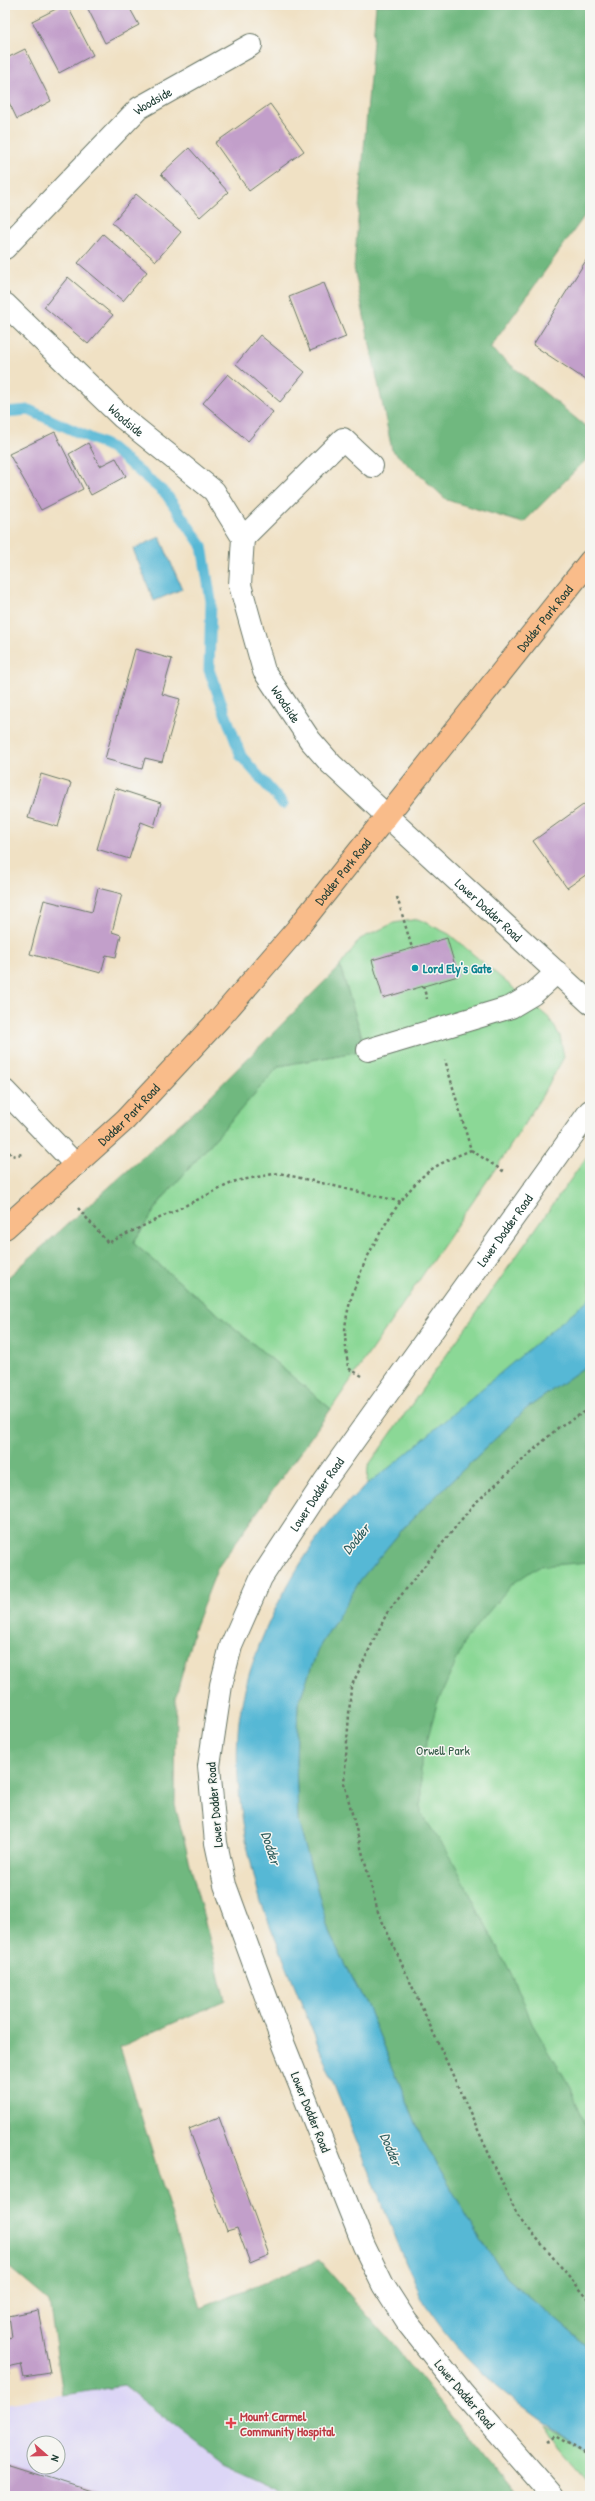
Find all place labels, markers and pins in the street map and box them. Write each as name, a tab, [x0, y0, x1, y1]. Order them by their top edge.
place label: Lord Ely's Gate	[423, 959, 493, 978]
marker: Lord Ely's Gate	[410, 963, 420, 973]
place label: Mount Carmel Community Hospital	[240, 2407, 335, 2441]
marker: Mount Carmel Community Hospital	[225, 2417, 237, 2429]

